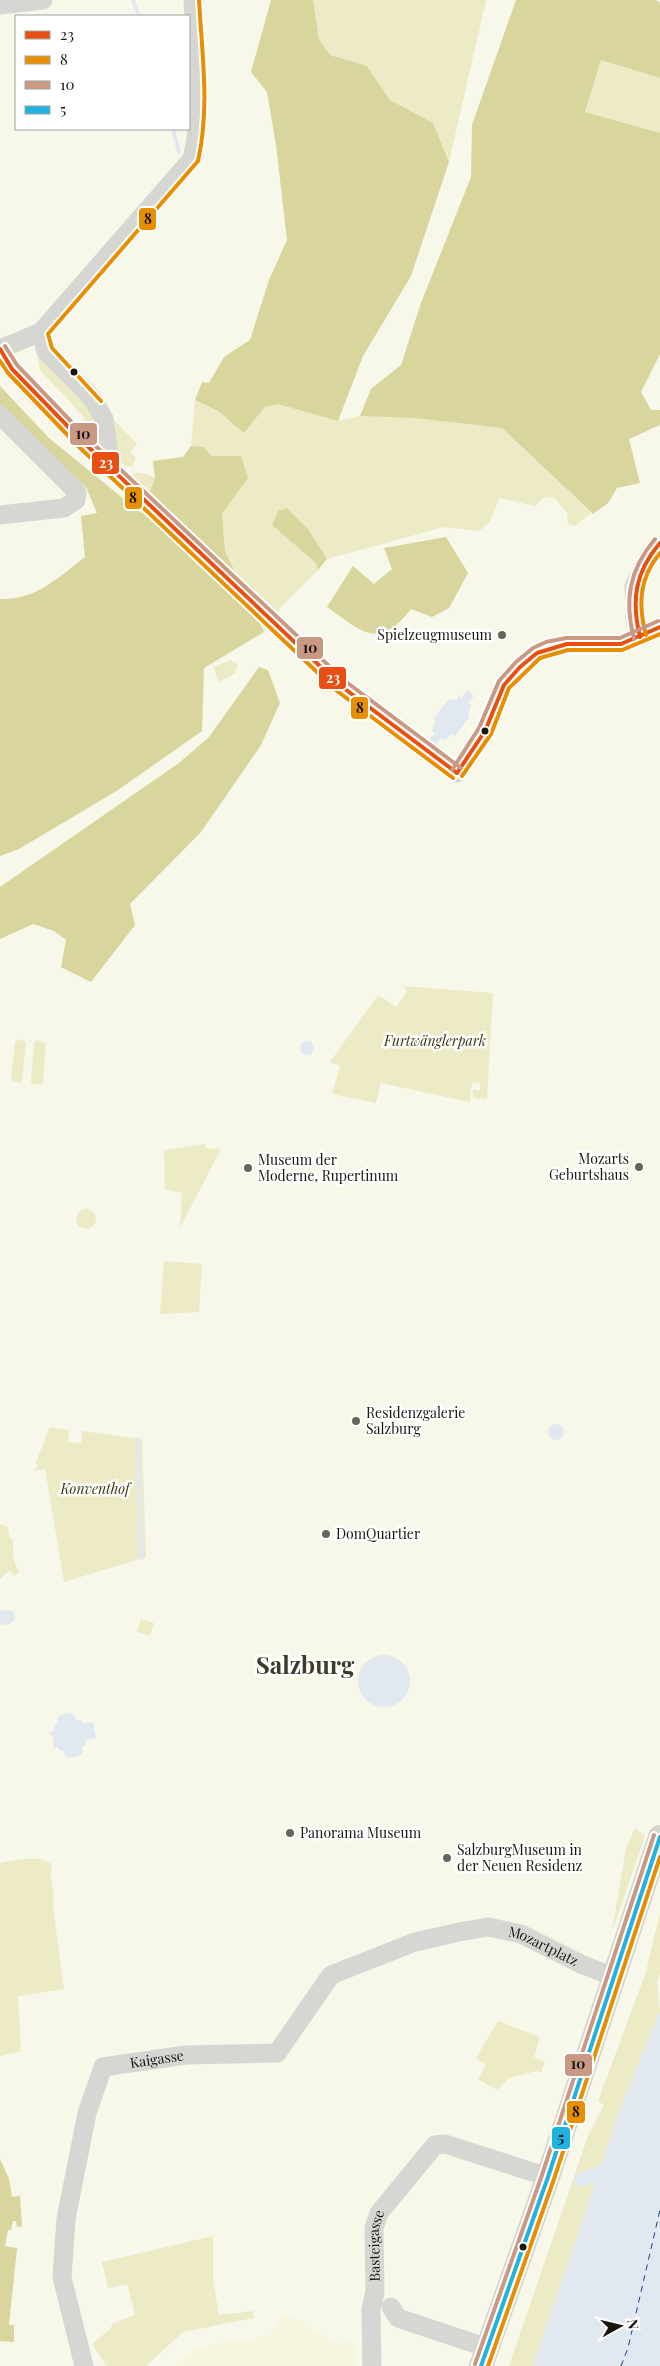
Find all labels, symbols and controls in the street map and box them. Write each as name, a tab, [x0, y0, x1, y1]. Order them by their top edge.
legend	[15, 15, 190, 130]
text: 23	[60, 24, 74, 44]
text: 8	[60, 49, 68, 69]
text: 10	[60, 74, 75, 94]
text: 5	[60, 99, 66, 119]
line badge: 8	[138, 207, 157, 231]
text: 8	[144, 209, 152, 228]
unlabelled marker	[69, 367, 79, 377]
line badge: 10	[69, 422, 98, 446]
text: 10	[76, 424, 90, 443]
line badge: 23	[91, 451, 120, 475]
text: 23	[99, 453, 113, 472]
line badge: 8	[124, 486, 143, 510]
text: 8	[129, 488, 137, 507]
place label: Spielzeugmuseum	[377, 625, 493, 644]
marker: Spielzeugmuseum	[496, 629, 508, 641]
line badge: 10	[296, 636, 324, 660]
text: 10	[303, 638, 317, 657]
line badge: 23	[318, 666, 347, 690]
text: 23	[326, 668, 340, 687]
line badge: 8	[350, 696, 369, 720]
text: 8	[356, 698, 364, 717]
unlabelled marker	[480, 726, 490, 736]
park label: Furtwänglerpark	[383, 1031, 486, 1050]
place label: Mozarts Geburtshaus	[549, 1149, 629, 1184]
place label: Museum der Moderne, Rupertinum	[258, 1150, 399, 1185]
marker: Mozarts Geburtshaus	[633, 1161, 645, 1173]
marker: Museum der Moderne, Rupertinum	[242, 1162, 254, 1174]
place label: Residenzgalerie Salzburg	[366, 1403, 465, 1438]
marker: Residenzgalerie Salzburg	[350, 1415, 362, 1427]
park label: Konventhof	[59, 1479, 132, 1498]
place label: DomQuartier	[336, 1524, 421, 1543]
marker: DomQuartier	[320, 1528, 332, 1540]
district label: Salzburg	[256, 1648, 355, 1680]
place label: Panorama Museum	[300, 1823, 422, 1842]
marker: Panorama Museum	[284, 1827, 296, 1839]
place label: SalzburgMuseum in der Neuen Residenz	[457, 1840, 583, 1875]
marker: SalzburgMuseum in der Neuen Residenz	[441, 1852, 453, 1864]
street label: Mozartplatz	[507, 1922, 582, 1970]
street label: Kaigasse	[129, 2045, 185, 2072]
line badge: 10	[564, 2053, 593, 2077]
text: 10	[571, 2054, 585, 2073]
line badge: 8	[566, 2100, 586, 2124]
text: 8	[572, 2102, 580, 2121]
line badge: 5	[551, 2126, 571, 2150]
text: 5	[558, 2128, 564, 2147]
street label: Basteigasse	[364, 2207, 388, 2282]
unlabelled marker	[518, 2242, 528, 2252]
north arrow	[595, 2301, 645, 2351]
text: N	[623, 2318, 643, 2330]

